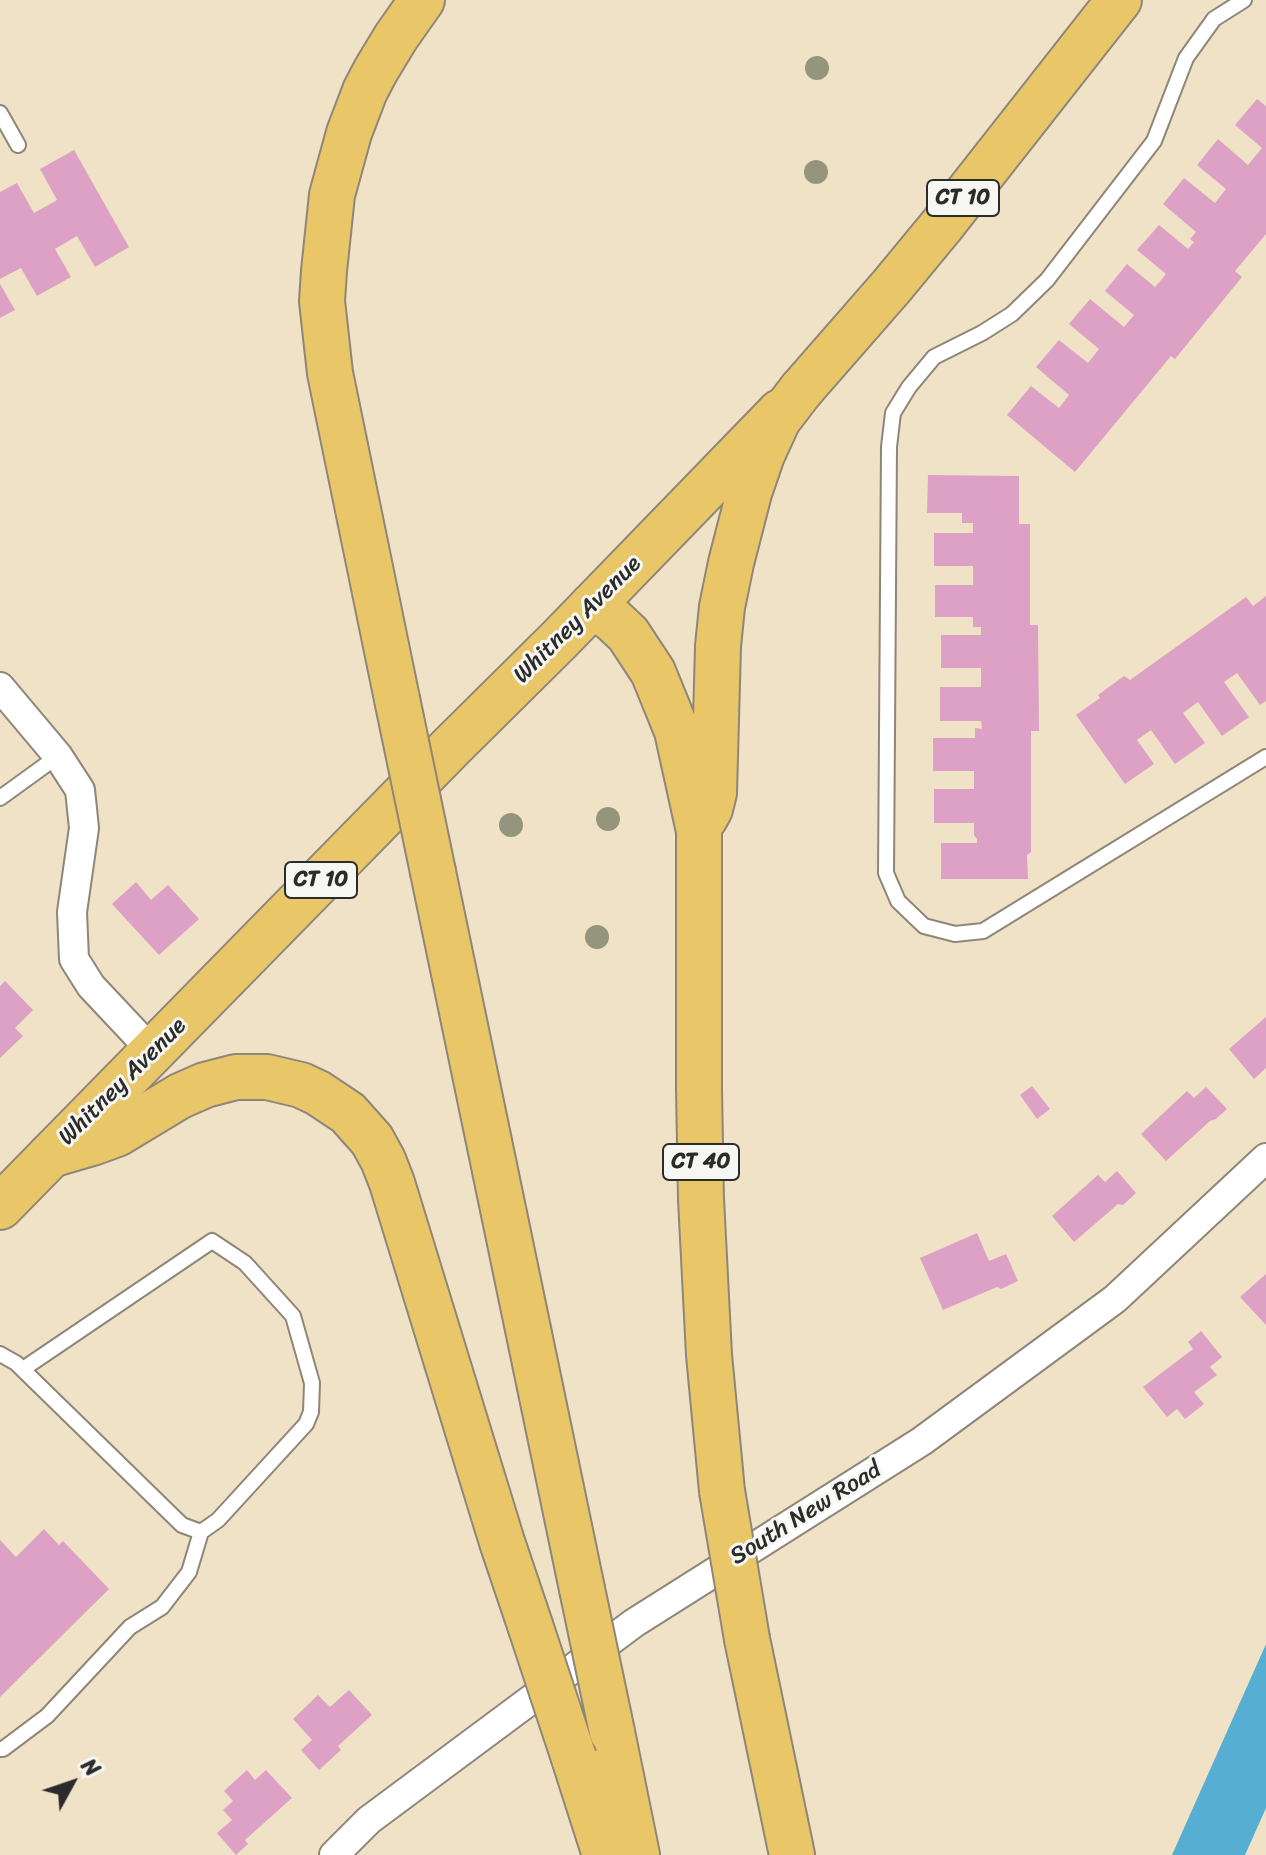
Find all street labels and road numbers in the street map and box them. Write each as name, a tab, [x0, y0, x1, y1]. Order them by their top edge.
road number: CT 10	[927, 180, 999, 216]
street label: Whitney Avenue	[508, 550, 648, 690]
road number: CT 10	[285, 862, 357, 898]
street label: Whitney Avenue	[53, 1012, 193, 1152]
road number: CT 40	[663, 1144, 739, 1180]
street label: South New Road	[725, 1456, 887, 1572]

